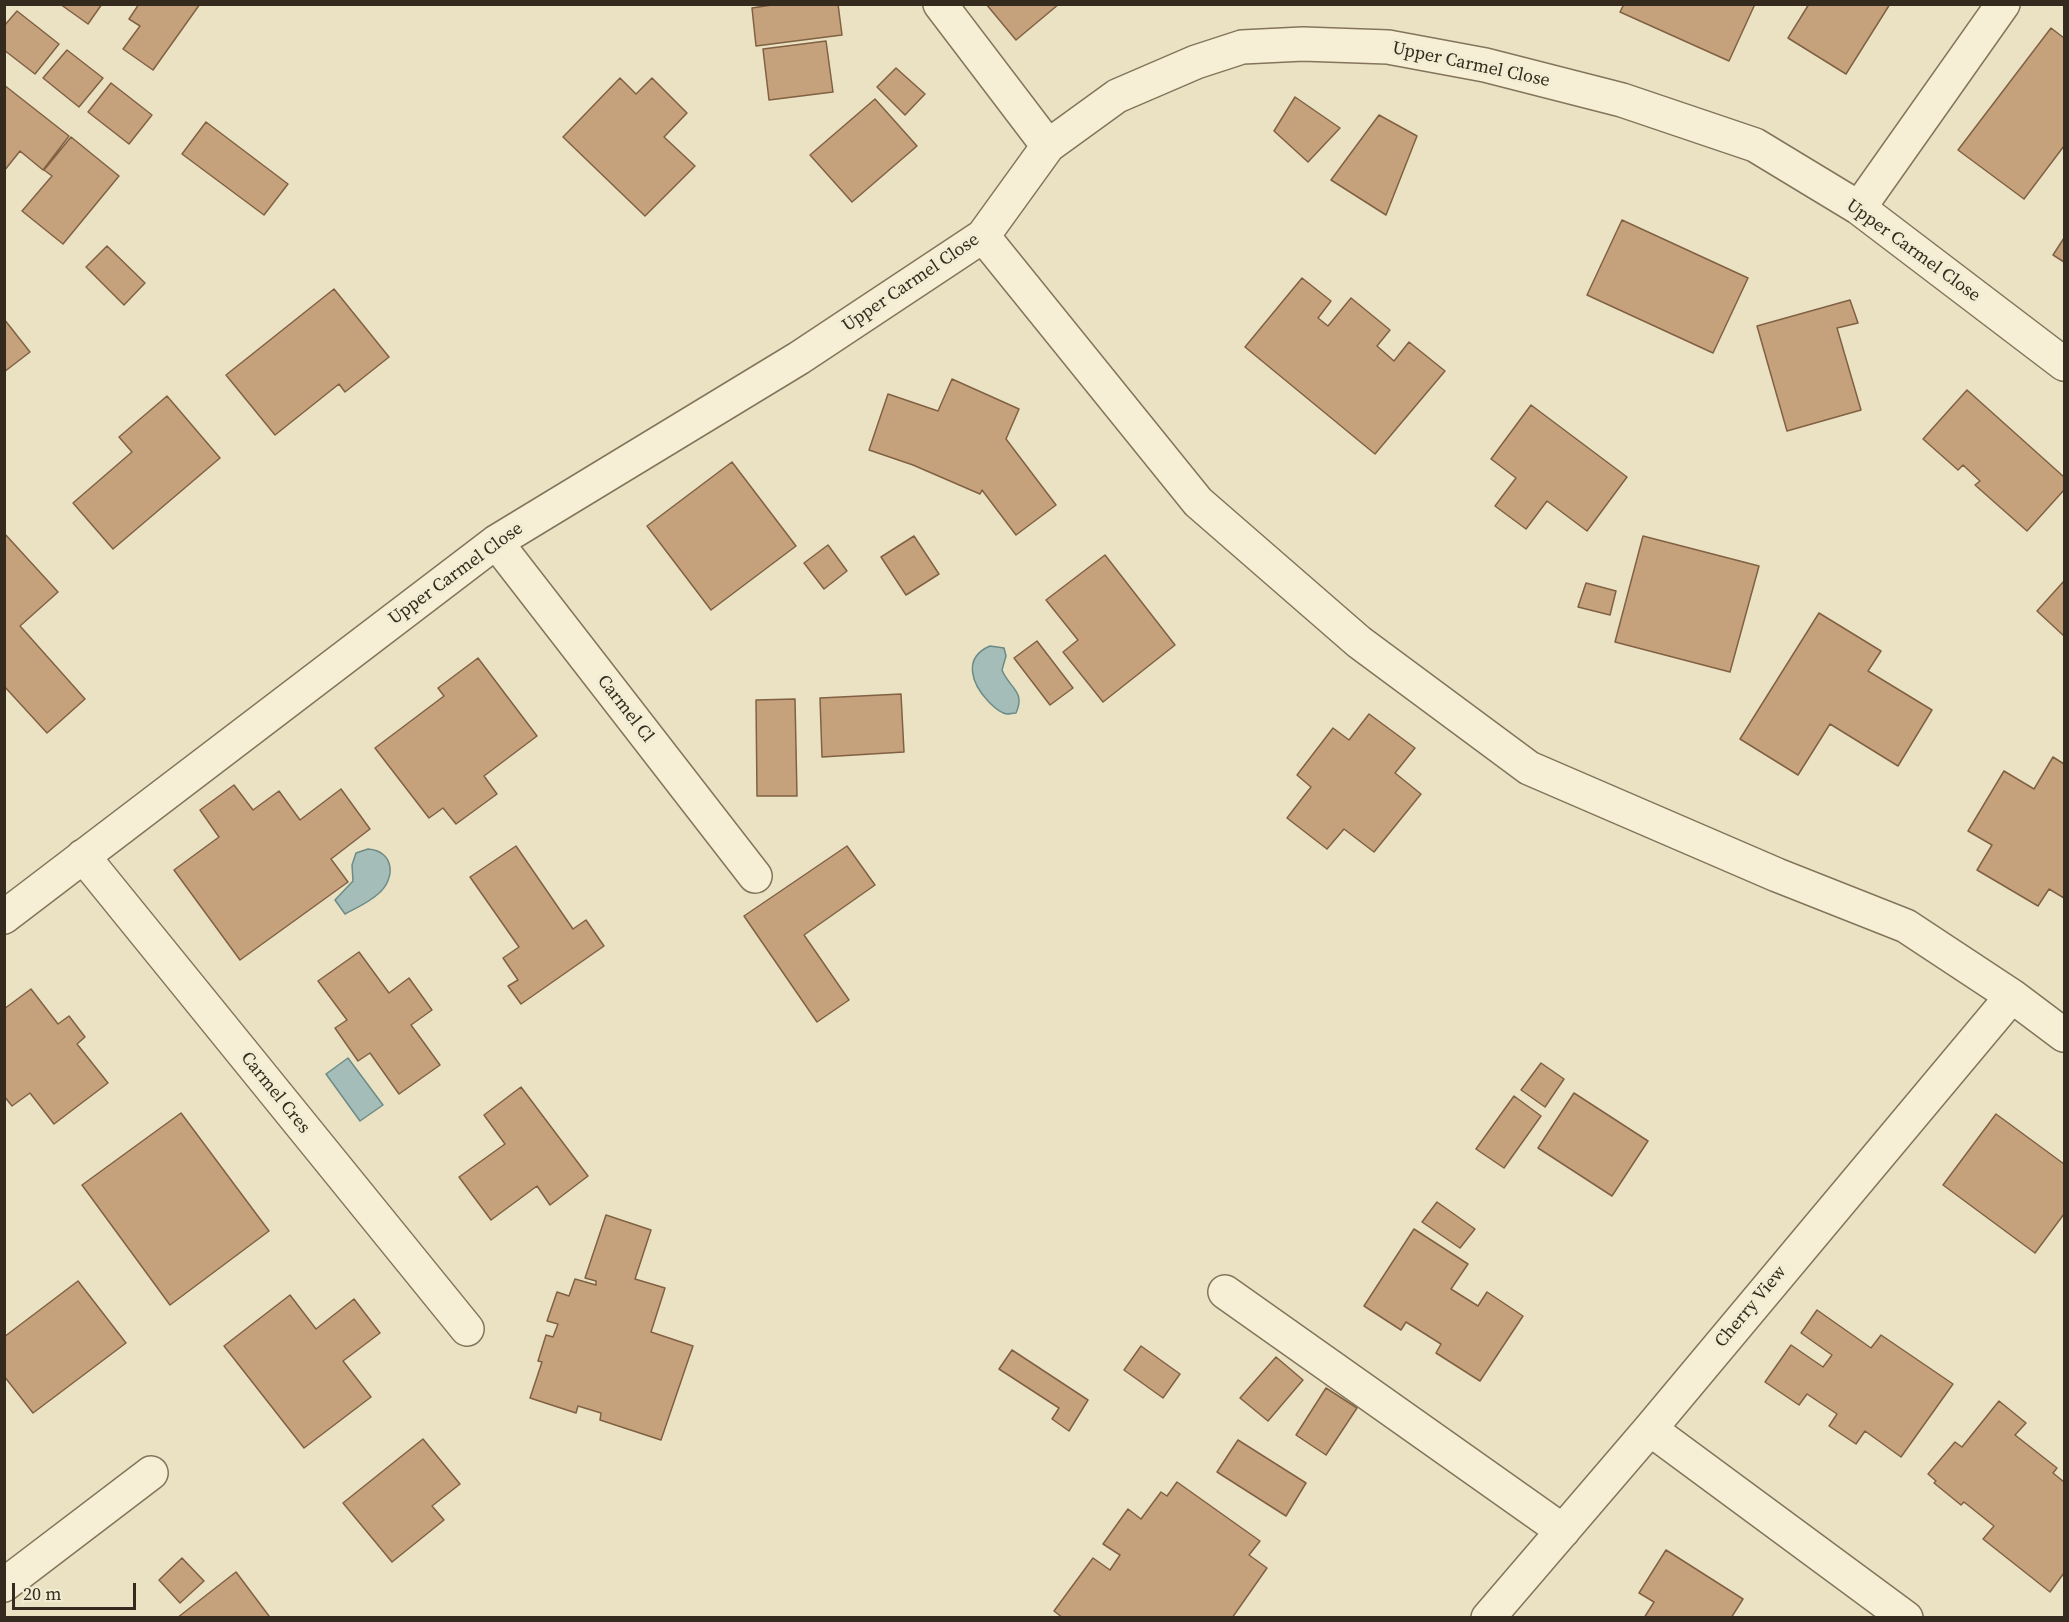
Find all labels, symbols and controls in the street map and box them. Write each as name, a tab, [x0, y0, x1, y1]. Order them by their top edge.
street label: Upper Carmel Close	[1390, 38, 1552, 92]
street label: Upper Carmel Close	[1842, 195, 1984, 307]
street label: Upper Carmel Close	[838, 229, 984, 337]
street label: Upper Carmel Close	[385, 518, 527, 630]
street label: Carmel Cl	[592, 671, 658, 747]
street label: Carmel Cres	[236, 1048, 314, 1138]
street label: Cherry View	[1711, 1262, 1791, 1352]
scale bar	[15, 1571, 140, 1609]
text: 20 m	[23, 1581, 61, 1606]

